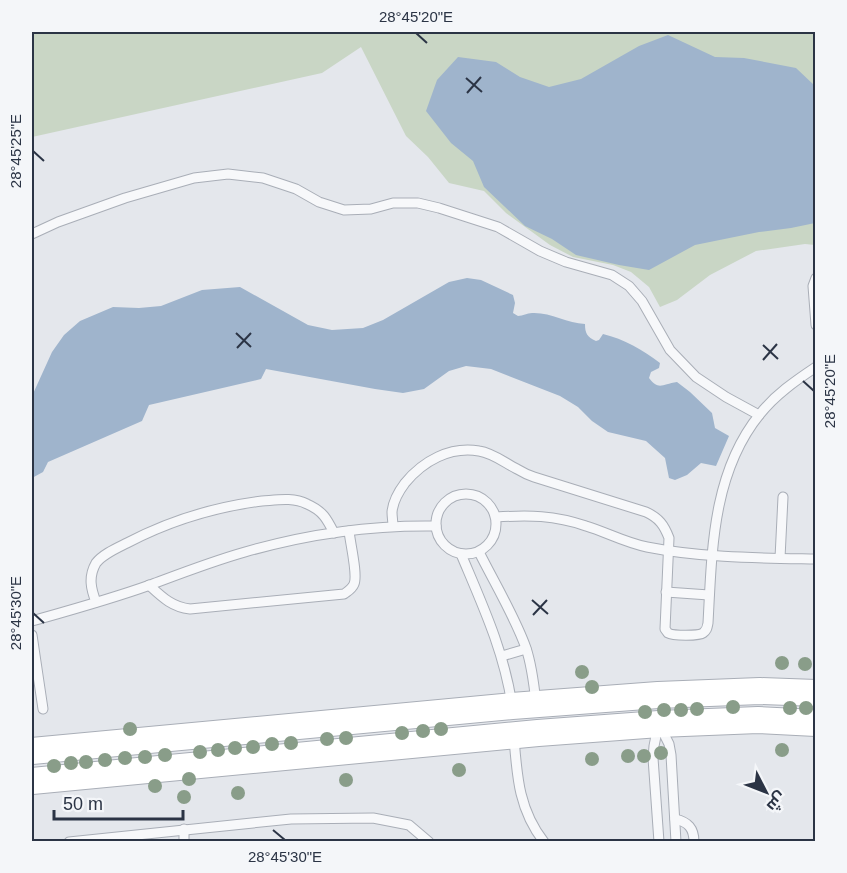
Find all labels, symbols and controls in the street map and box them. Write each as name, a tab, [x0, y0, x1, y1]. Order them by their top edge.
text: 28°45'20"E	[379, 8, 453, 25]
text: 28°45'25"E	[7, 114, 24, 188]
text: 28°45'20"E	[821, 354, 838, 428]
text: 28°45'30"E	[7, 576, 24, 650]
north arrow	[736, 762, 796, 822]
scale bar	[54, 783, 183, 821]
text: ش	[763, 788, 790, 815]
text: 50 m	[63, 794, 103, 814]
text: 28°45'30"E	[248, 848, 322, 865]

